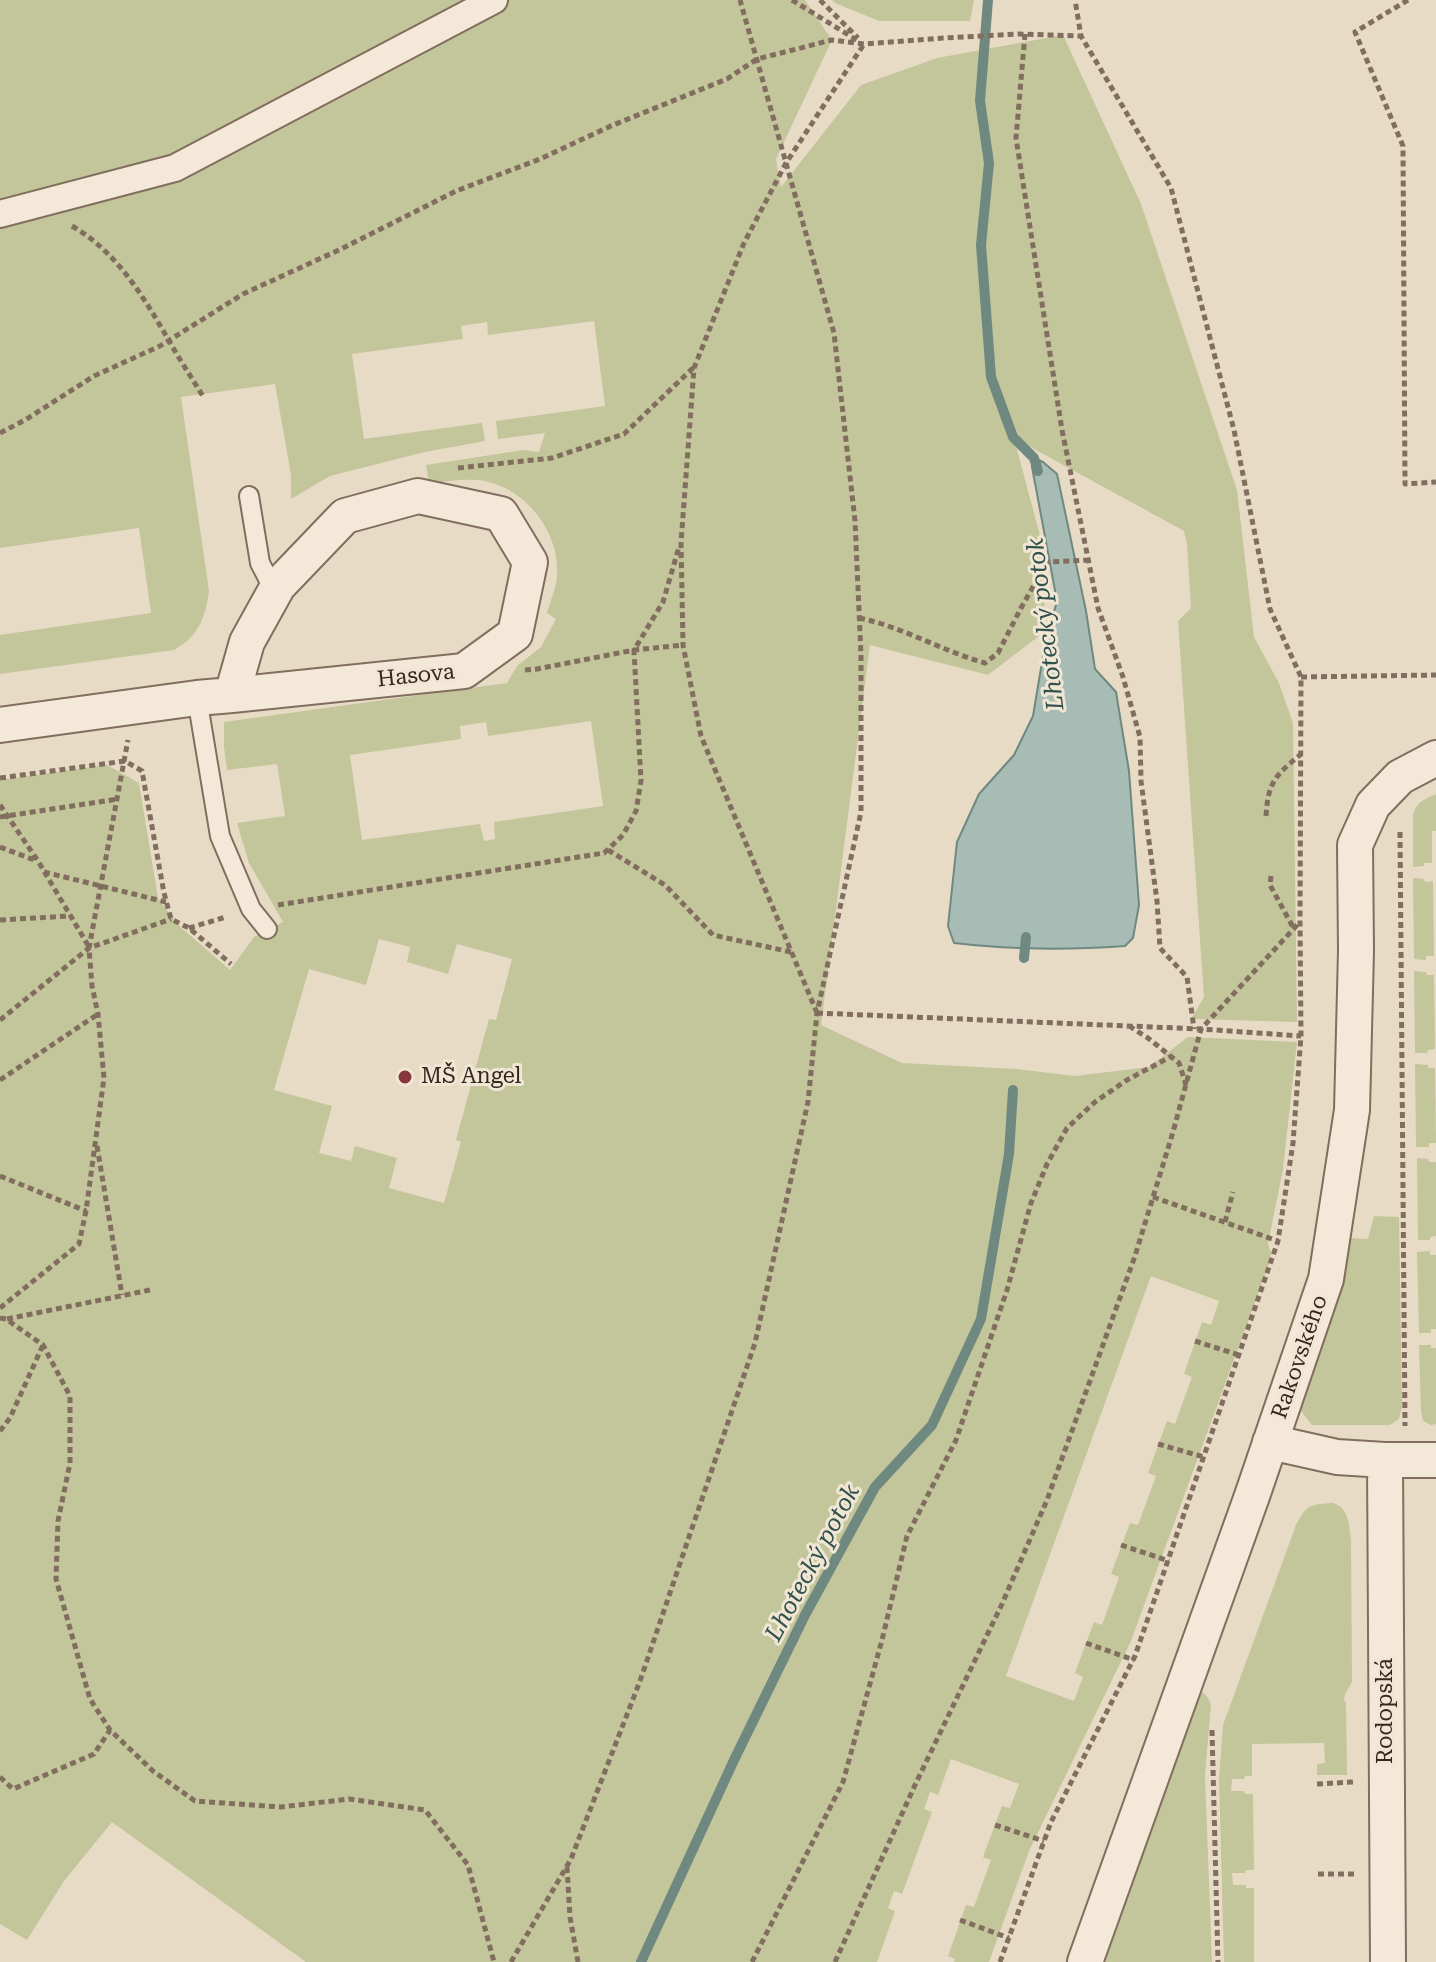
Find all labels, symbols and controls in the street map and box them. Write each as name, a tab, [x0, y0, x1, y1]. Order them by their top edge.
water label: Lhotecký potok	[1021, 536, 1071, 712]
street label: Hasova	[376, 659, 456, 693]
place label: MŠ Angel	[421, 1064, 521, 1090]
marker: MŠ Angel	[396, 1068, 414, 1086]
street label: Rakovského	[1266, 1292, 1334, 1422]
water label: Lhotecký potok	[760, 1480, 866, 1646]
street label: Rodopská	[1373, 1658, 1399, 1764]

